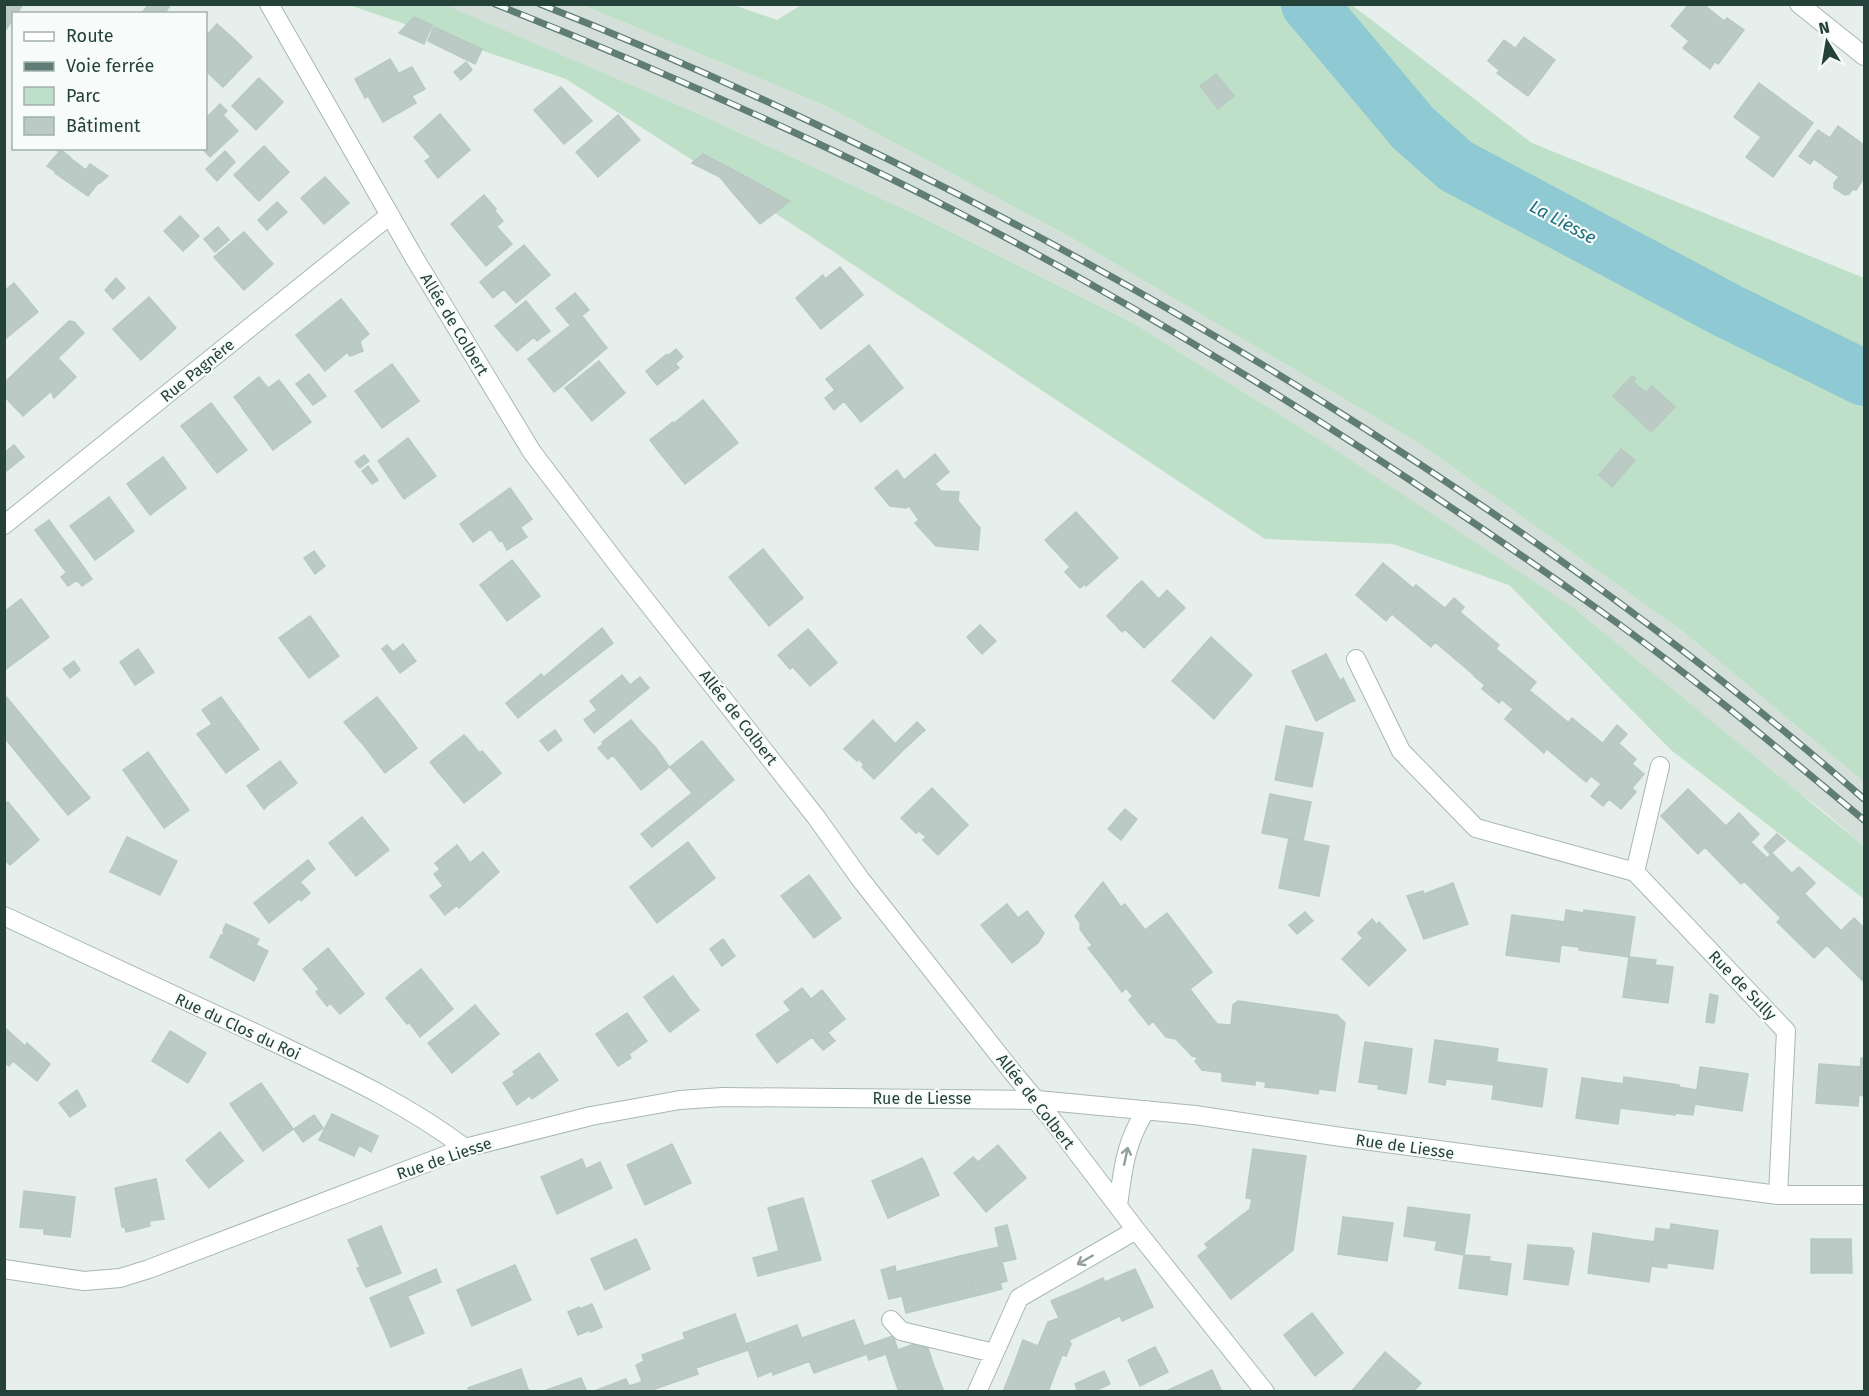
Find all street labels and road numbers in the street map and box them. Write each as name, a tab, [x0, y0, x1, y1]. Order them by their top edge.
street label: Allée de Colbert	[417, 270, 493, 379]
street label: Rue Pagnère	[156, 335, 238, 406]
street label: Allée de Colbert	[696, 666, 782, 769]
street label: Rue de Sully	[1705, 947, 1781, 1024]
street label: Rue du Clos du Roi	[172, 989, 303, 1064]
street label: Allée de Colbert	[993, 1050, 1079, 1153]
street label: Rue de Liesse	[872, 1089, 972, 1108]
street label: Rue de Liesse	[1354, 1130, 1455, 1163]
street label: Rue de Liesse	[394, 1133, 494, 1184]

